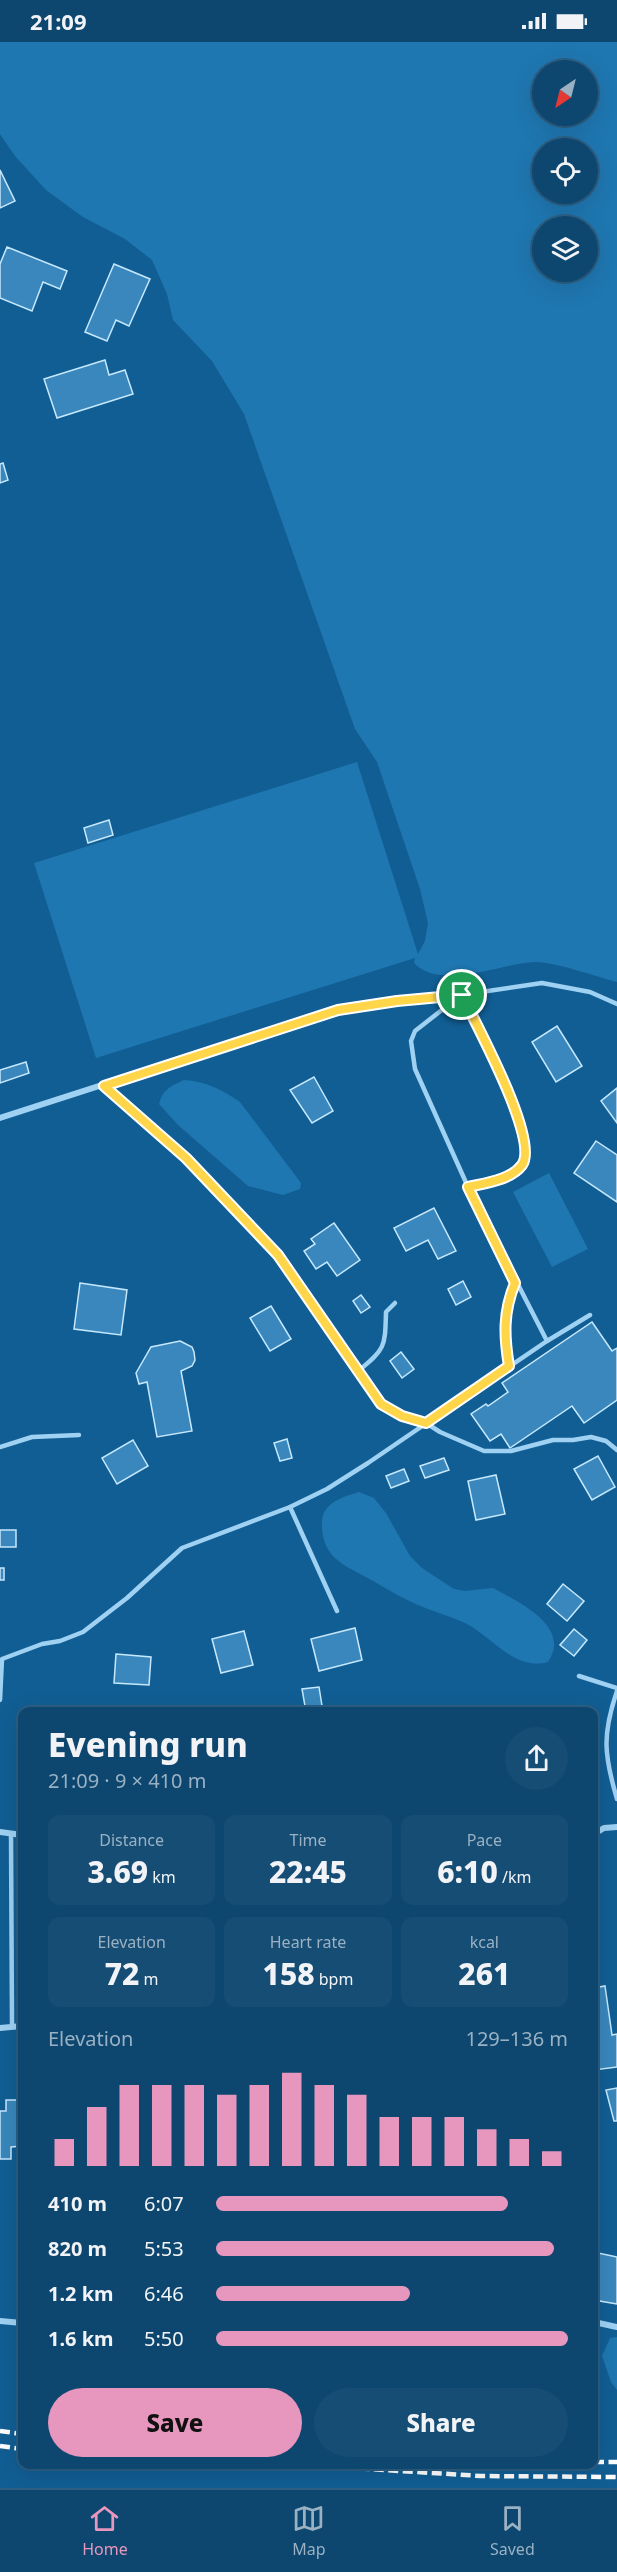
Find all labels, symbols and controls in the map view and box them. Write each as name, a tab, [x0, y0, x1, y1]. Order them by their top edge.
text: 21:09	[30, 6, 87, 36]
north arrow	[532, 60, 598, 126]
map controls	[532, 60, 598, 282]
button: locate	[532, 138, 598, 204]
button: layers	[532, 216, 598, 282]
pin	[436, 969, 487, 1020]
icon: arrive	[445, 978, 478, 1011]
text: Evening run	[48, 1722, 248, 1767]
button: share	[505, 1727, 568, 1790]
text: 21:09 · 9 × 410 m	[48, 1767, 206, 1794]
text: Distance	[99, 1829, 164, 1851]
text: Time	[289, 1829, 327, 1851]
text: Pace	[467, 1829, 502, 1851]
text: 3.69	[88, 1851, 148, 1892]
text: 22:45	[269, 1851, 347, 1892]
text: 6:10	[437, 1851, 498, 1892]
text: km	[148, 1866, 176, 1888]
text: /km	[498, 1866, 531, 1888]
text: Elevation	[98, 1931, 166, 1953]
text: Heart rate	[270, 1931, 346, 1953]
text: kcal	[470, 1931, 499, 1953]
text: 72	[105, 1953, 139, 1994]
text: 158	[263, 1953, 315, 1994]
text: 261	[458, 1953, 510, 1994]
text: m	[139, 1968, 159, 1990]
text: bpm	[315, 1968, 353, 1990]
text: Elevation	[48, 2025, 133, 2052]
text: 129–136 m	[465, 2025, 568, 2052]
text: 410 m	[48, 2190, 107, 2217]
text: 6:07	[144, 2190, 184, 2217]
text: 820 m	[48, 2235, 107, 2262]
text: 5:53	[144, 2235, 184, 2262]
text: 1.2 km	[48, 2280, 114, 2307]
text: 6:46	[144, 2280, 184, 2307]
text: 1.6 km	[48, 2325, 114, 2352]
text: 5:50	[144, 2325, 184, 2352]
button: Save	[48, 2388, 302, 2457]
button: Share	[314, 2388, 568, 2457]
tab: Home	[82, 2502, 128, 2560]
tab: Map	[292, 2502, 326, 2560]
tab: Saved	[490, 2502, 535, 2560]

